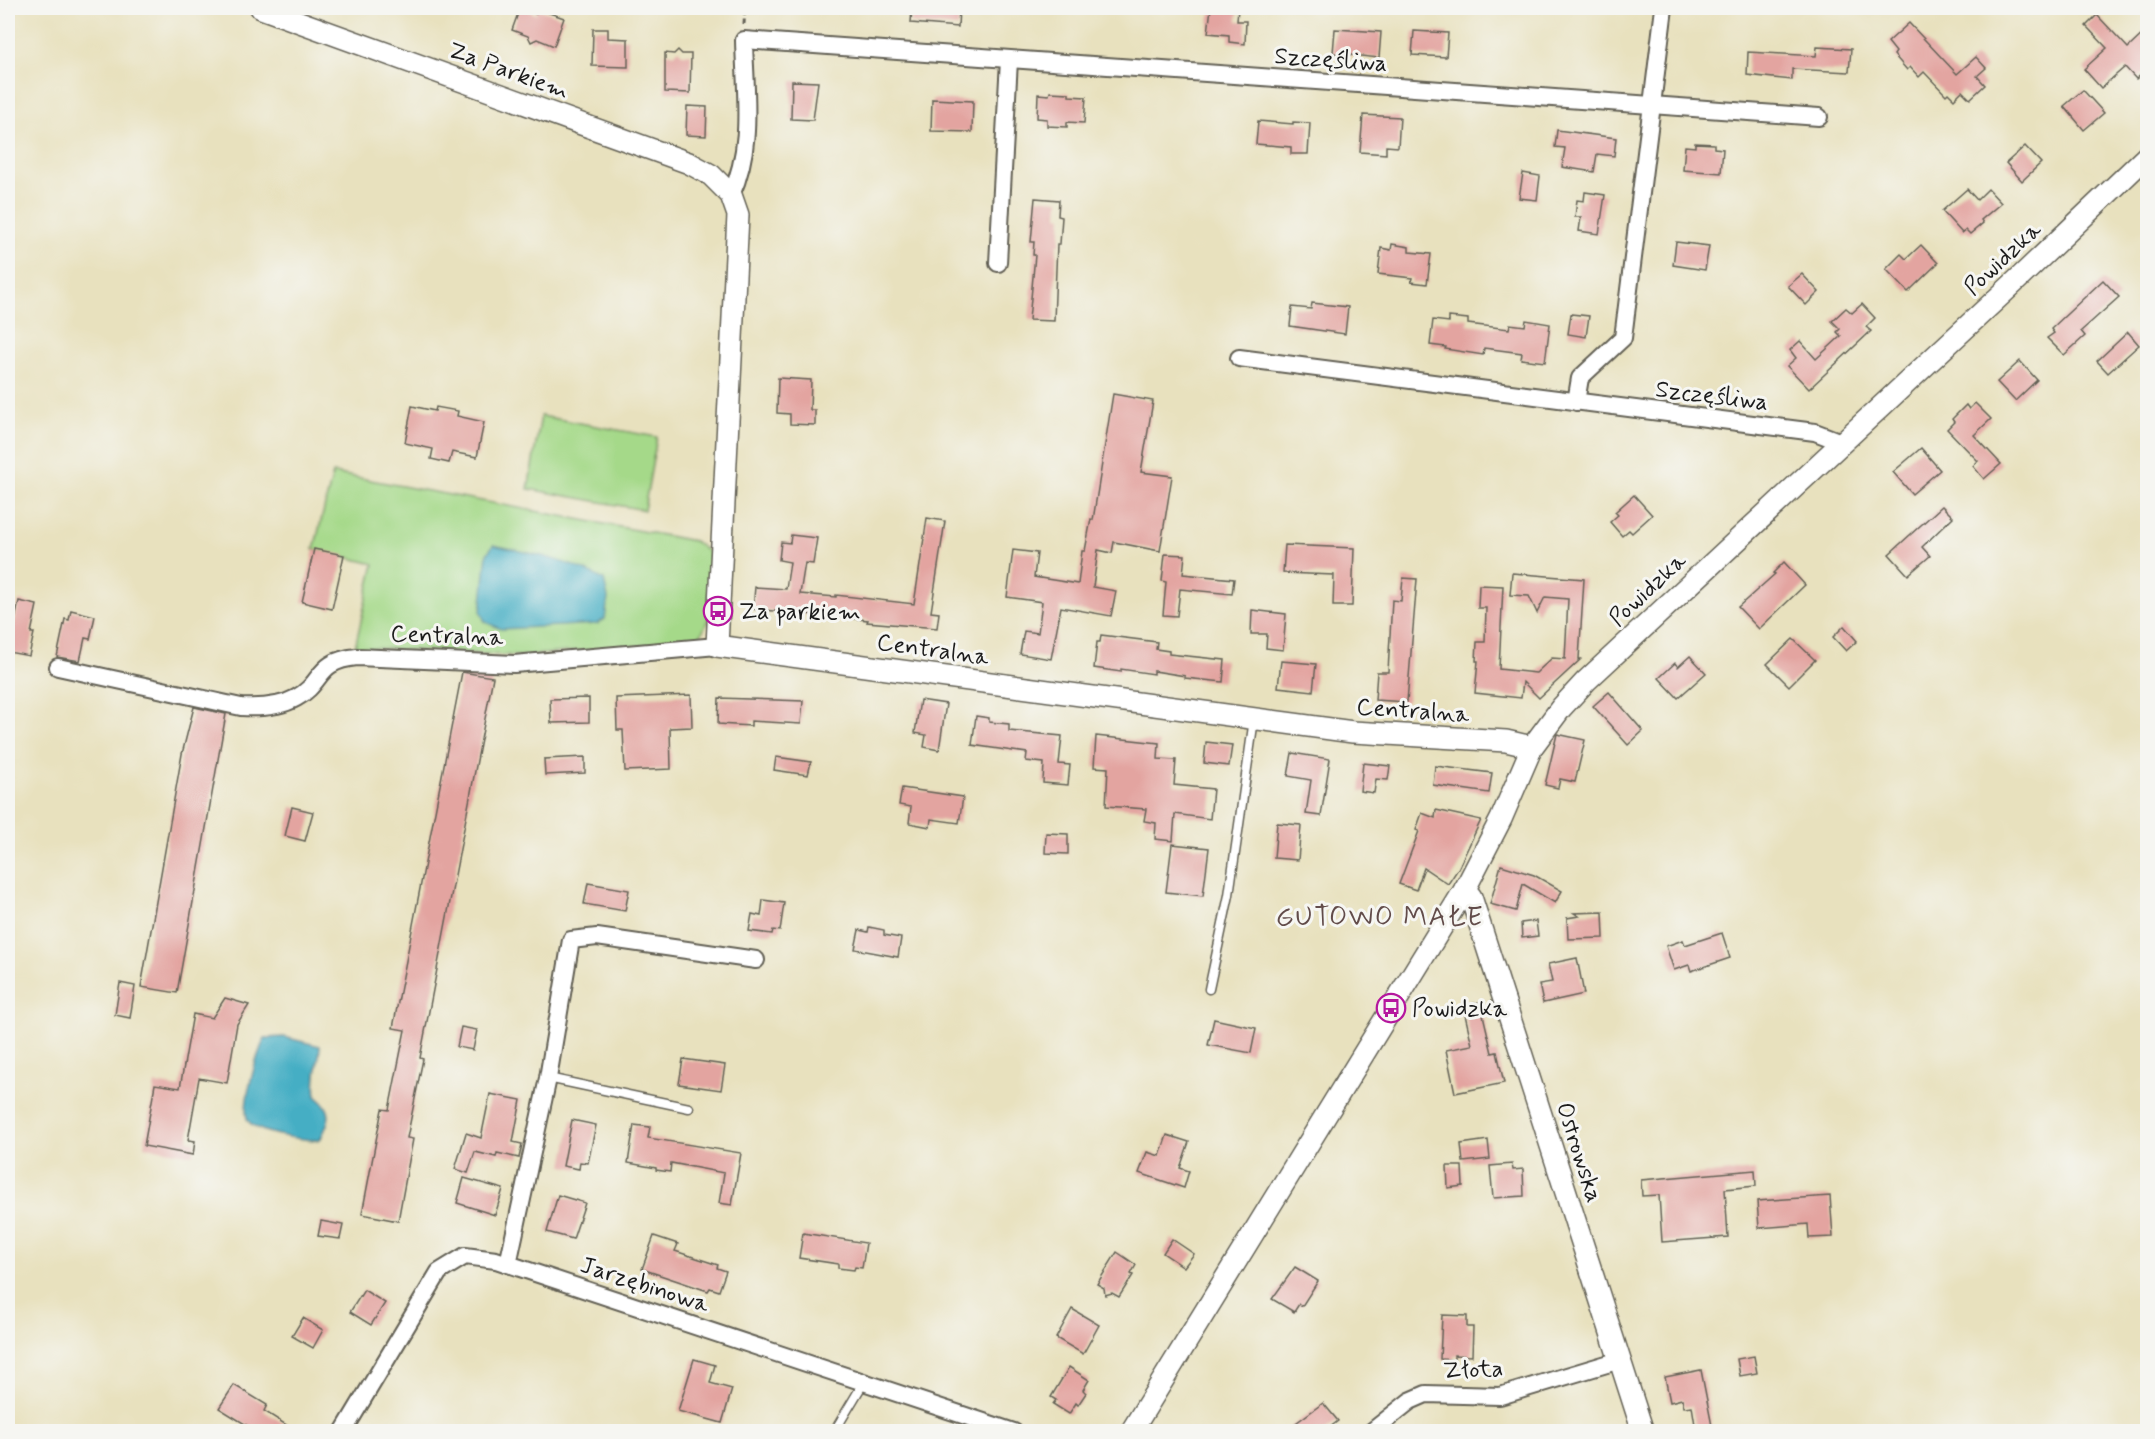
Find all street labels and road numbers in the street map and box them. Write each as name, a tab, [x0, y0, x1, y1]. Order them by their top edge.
street label: Za Parkiem	[444, 35, 573, 108]
street label: Szczęśliwa	[1273, 41, 1388, 80]
street label: Powidzka	[1958, 215, 2049, 303]
street label: Szczęśliwa	[1654, 374, 1770, 419]
street label: Powidzka	[1603, 546, 1694, 634]
street label: Centralna	[390, 619, 505, 654]
street label: Centralna	[875, 627, 991, 674]
street label: Centralna	[1355, 692, 1471, 731]
street label: Ostrowska	[1548, 1098, 1609, 1206]
street label: Jarzębinowa	[576, 1250, 713, 1321]
street label: Złota	[1442, 1354, 1504, 1387]

